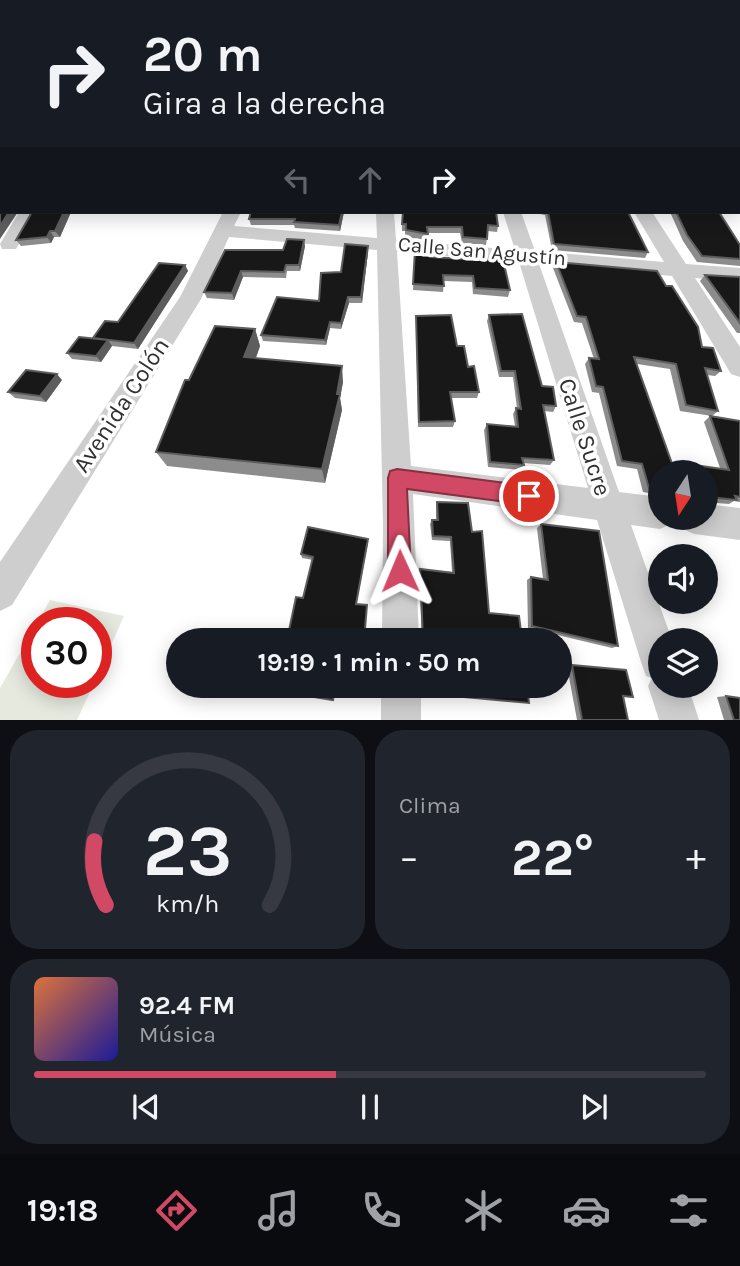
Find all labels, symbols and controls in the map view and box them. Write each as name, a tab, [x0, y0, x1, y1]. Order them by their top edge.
text: 20 m	[143, 26, 263, 83]
icon: right	[28, 28, 119, 119]
text: Gira a la derecha	[143, 85, 386, 122]
icon: left	[278, 161, 316, 199]
icon: ahead	[351, 161, 389, 199]
icon: right	[424, 161, 462, 199]
street label: Calle San Agustín	[397, 232, 567, 270]
street label: Avenida Colón	[67, 333, 175, 477]
street label: Calle Sucre	[553, 375, 617, 499]
north arrow	[648, 460, 718, 530]
map controls	[648, 460, 718, 698]
pin	[499, 466, 559, 526]
icon: arrive	[510, 477, 548, 515]
position arrow	[363, 534, 437, 608]
button: sound	[648, 544, 718, 614]
speed limit sign: 30	[21, 607, 112, 698]
button: layers	[648, 628, 718, 698]
text: 19:19 · 1 min · 50 m	[258, 647, 480, 678]
text: Clima	[399, 792, 461, 819]
text: 23	[143, 809, 232, 894]
text: 22°	[511, 827, 594, 888]
text: −	[399, 835, 419, 880]
text: +	[686, 835, 706, 880]
text: km/h	[156, 889, 219, 918]
text: 92.4 FM	[139, 990, 235, 1021]
text: Música	[139, 1021, 216, 1048]
icon: previous	[127, 1088, 165, 1126]
icon: pause	[351, 1088, 389, 1126]
icon: next	[575, 1088, 613, 1126]
icon: directions	[152, 1186, 201, 1235]
icon: music	[254, 1186, 303, 1235]
icon: phone	[357, 1186, 406, 1235]
icon: climate	[459, 1186, 508, 1235]
icon: car	[562, 1186, 611, 1235]
icon: filters	[664, 1186, 713, 1235]
text: 19:18	[27, 1192, 98, 1229]

